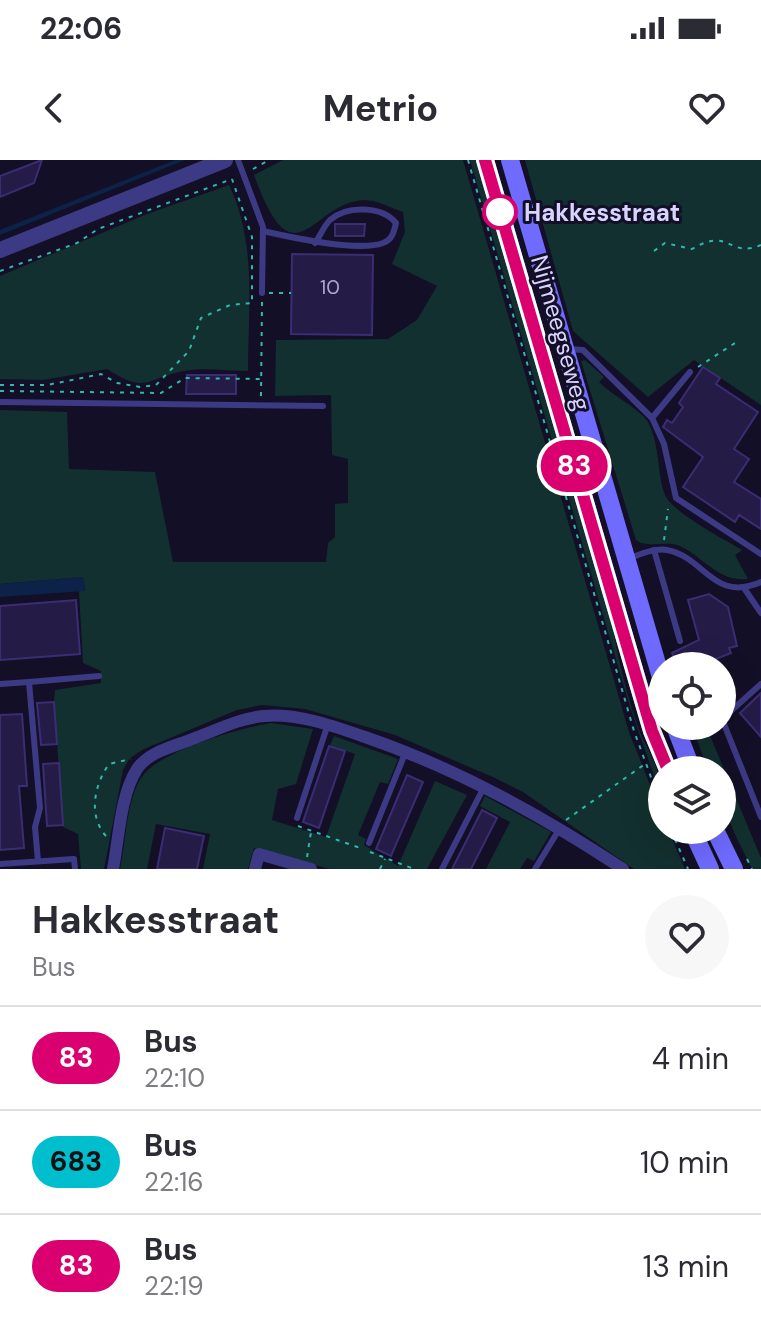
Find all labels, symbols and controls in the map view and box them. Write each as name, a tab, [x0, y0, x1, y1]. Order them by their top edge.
text: 22:06	[40, 9, 122, 48]
text: Metrio	[323, 85, 438, 132]
icon: back	[32, 86, 76, 130]
icon: heart	[685, 86, 729, 130]
marker: Hakkesstraat	[483, 195, 517, 229]
place label: Hakkesstraat	[524, 197, 680, 228]
street label: Nijmeegseweg	[524, 252, 598, 414]
house number: 10	[320, 274, 340, 300]
line badge: 83	[538, 440, 610, 492]
text: 83	[557, 447, 591, 484]
map controls	[648, 652, 736, 844]
button: locate	[648, 652, 736, 740]
button: layers	[648, 756, 736, 844]
text: Hakkesstraat	[32, 895, 279, 945]
button: heart	[645, 895, 729, 979]
text: Bus	[32, 950, 76, 984]
text: Bus	[144, 1022, 198, 1061]
text: 83	[59, 1039, 93, 1076]
text: 4 min	[652, 1039, 729, 1078]
text: 22:10	[144, 1061, 205, 1095]
text: Bus	[144, 1126, 198, 1165]
text: 683	[50, 1143, 102, 1180]
text: 10 min	[640, 1143, 729, 1182]
text: 22:16	[144, 1165, 204, 1199]
text: Bus	[144, 1230, 198, 1269]
text: 83	[59, 1247, 93, 1284]
text: 13 min	[643, 1247, 729, 1286]
text: 22:19	[144, 1269, 204, 1303]

